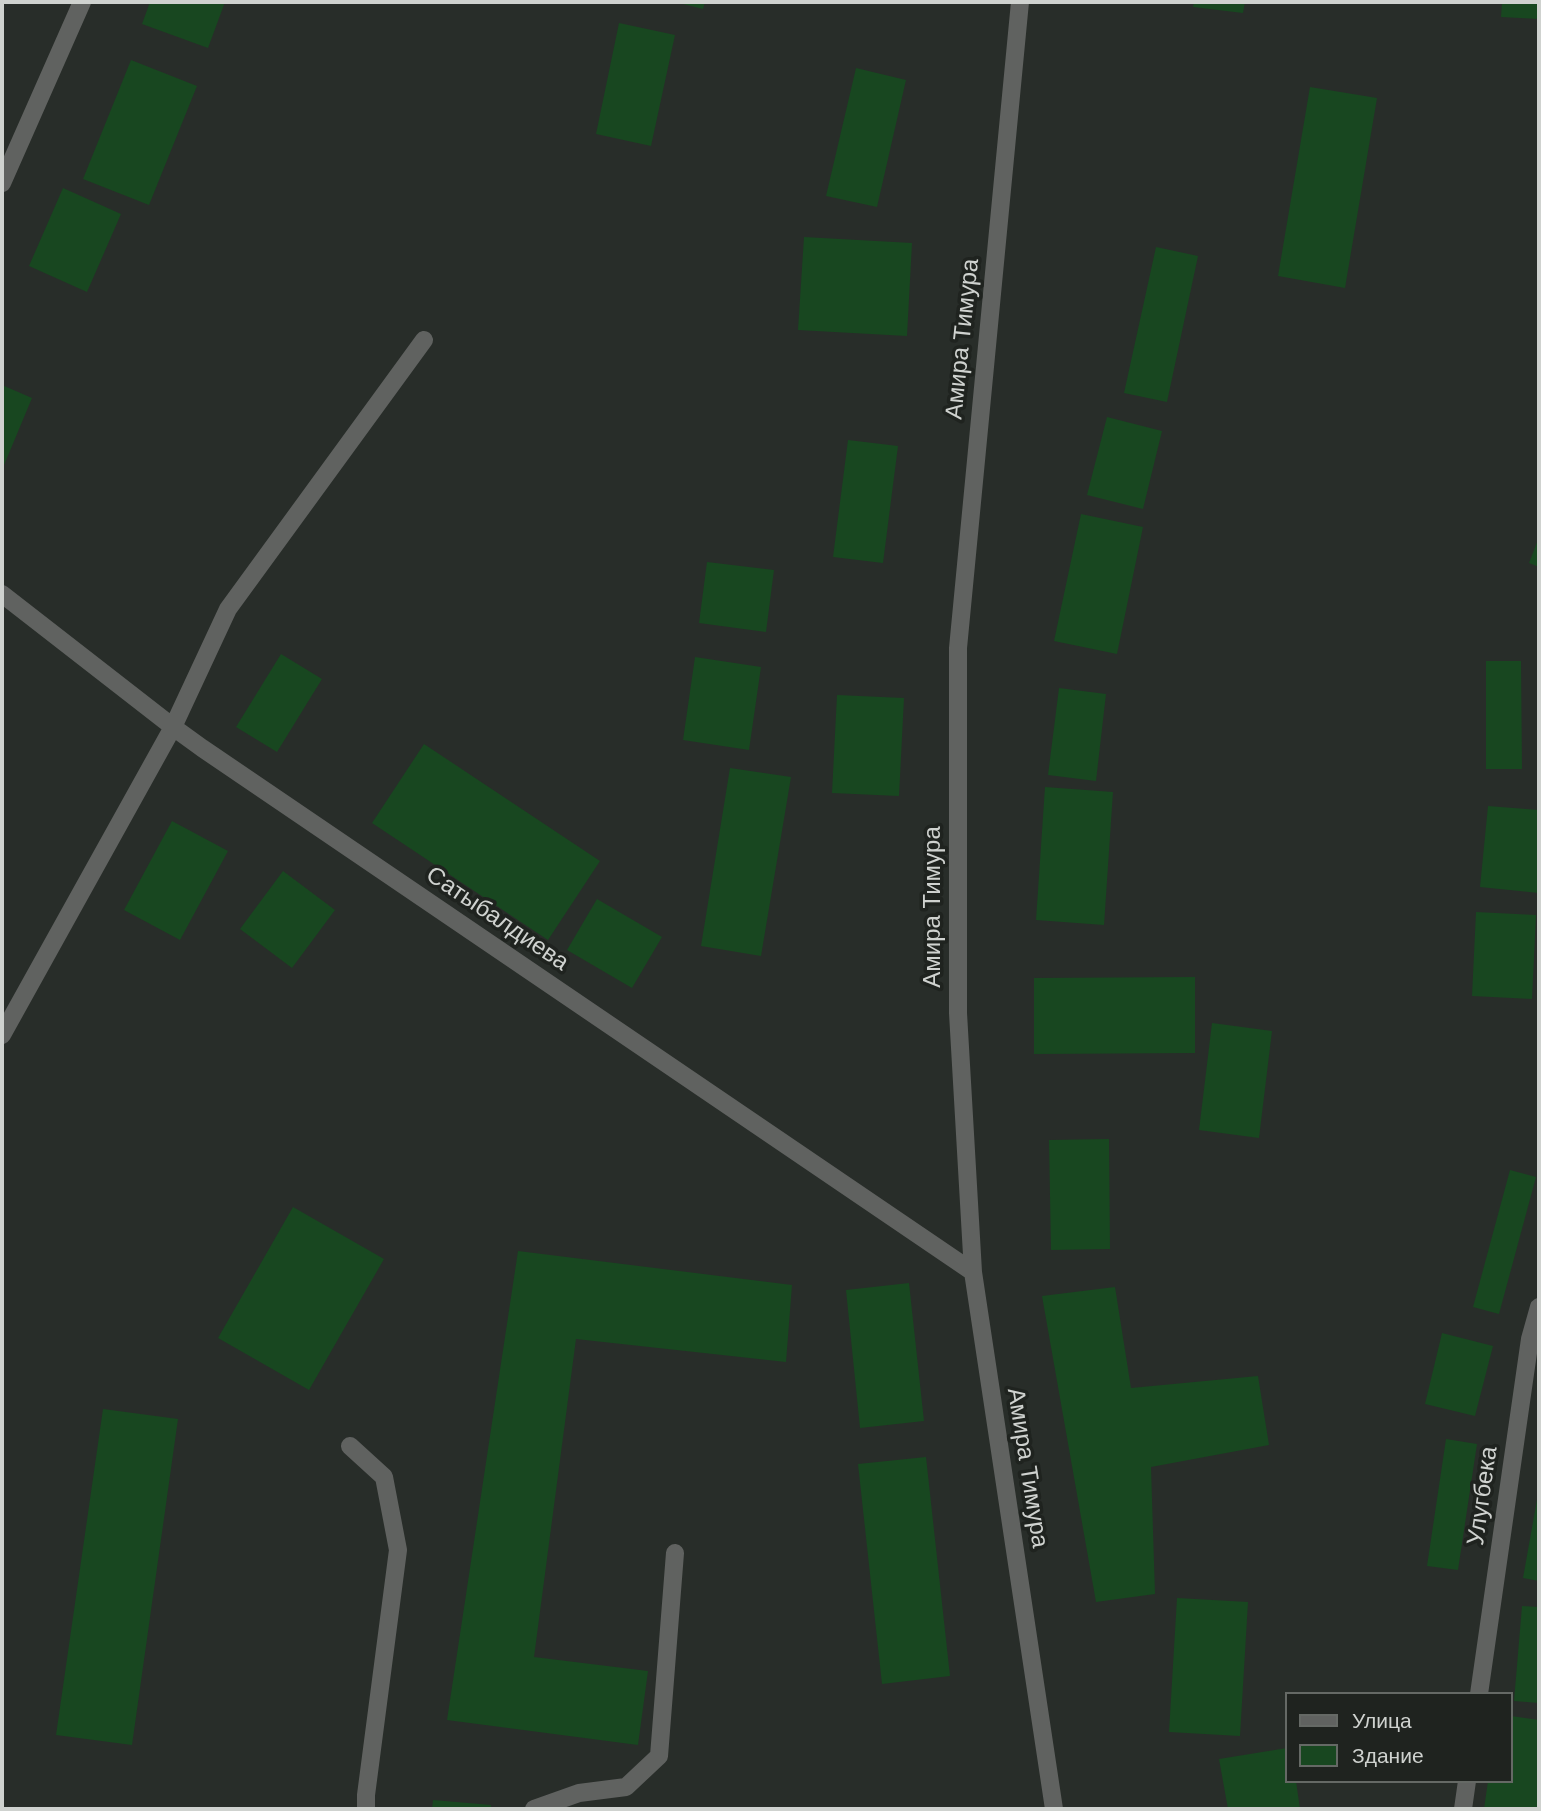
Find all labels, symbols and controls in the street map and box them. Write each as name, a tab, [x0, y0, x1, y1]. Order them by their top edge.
street label: Амира Тимура	[940, 257, 986, 421]
street label: Амира Тимура	[919, 826, 947, 988]
street label: Сатыбалдиева	[420, 861, 574, 977]
street label: Амира Тимура	[1000, 1386, 1054, 1550]
street label: Улугбека	[1462, 1445, 1504, 1547]
legend	[1286, 1692, 1513, 1783]
text: Улица	[1352, 1709, 1412, 1732]
text: Здание	[1352, 1744, 1424, 1767]

